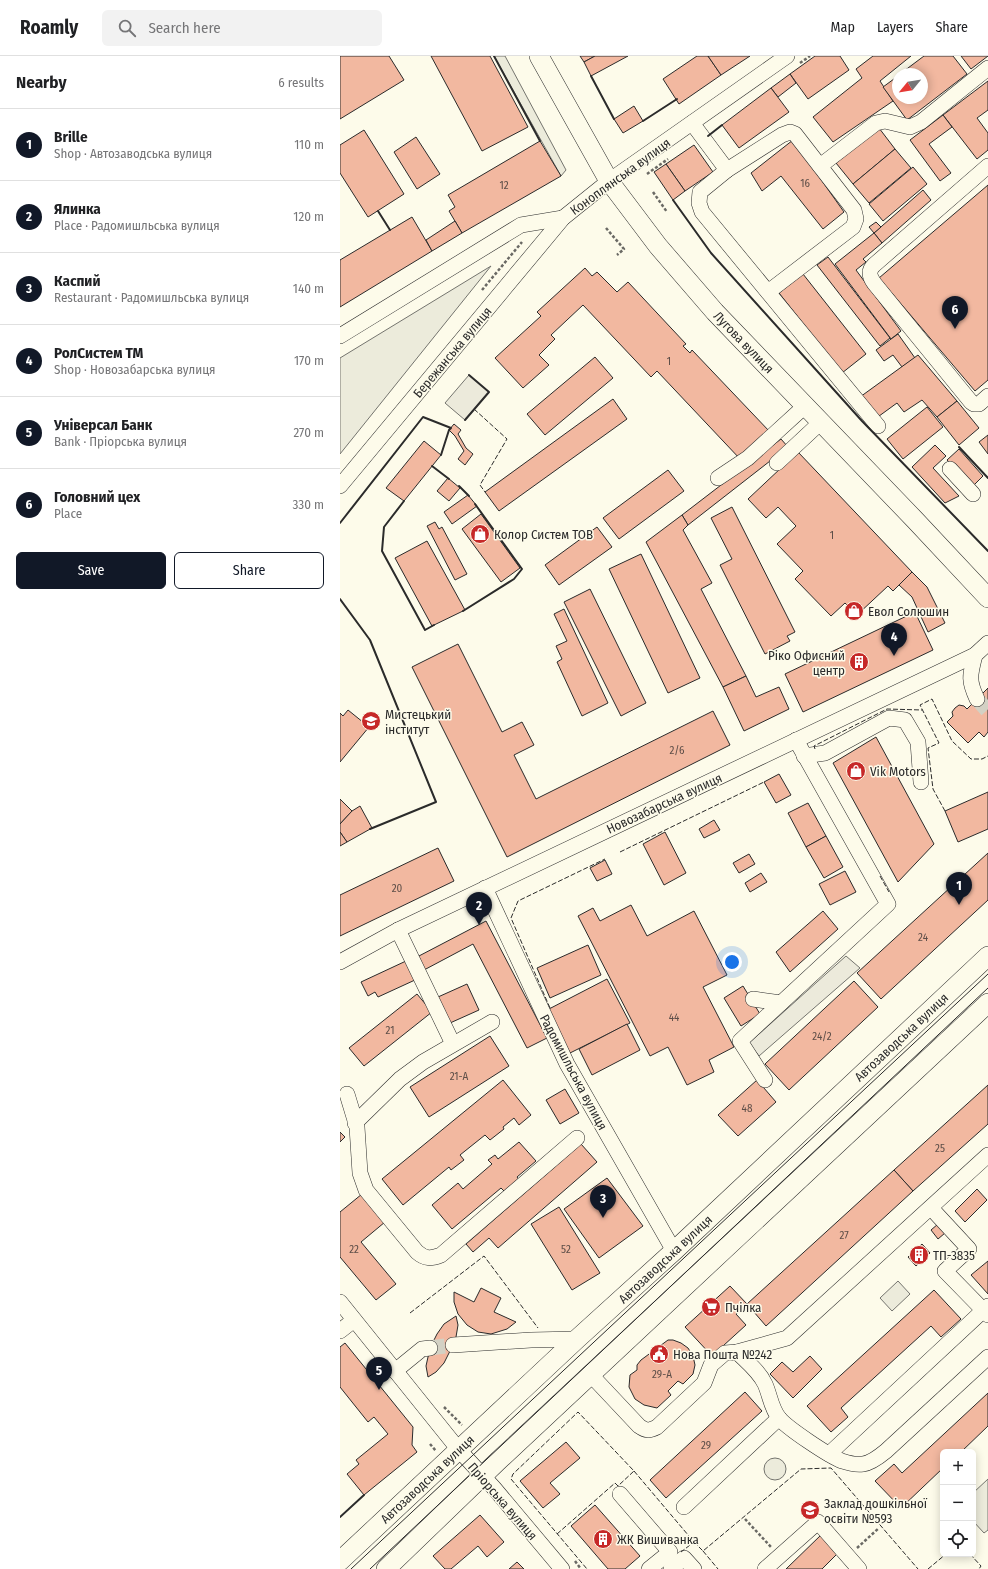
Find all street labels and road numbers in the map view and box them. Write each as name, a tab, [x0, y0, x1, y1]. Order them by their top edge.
street label: Коноплянська вулиця	[567, 135, 673, 218]
street label: Бережанська вулиця	[410, 304, 495, 401]
street label: Лугова вулиця	[711, 308, 777, 376]
street label: Новозабарська вулиця	[604, 770, 724, 837]
street label: Автозаводська вулиця	[852, 990, 951, 1085]
street label: Радомишльська вулиця	[537, 1012, 610, 1133]
street label: Автозаводська вулиця	[616, 1212, 715, 1307]
street label: Автозаводська вулиця	[378, 1432, 477, 1527]
street label: Пріорська вулиця	[465, 1460, 540, 1543]

